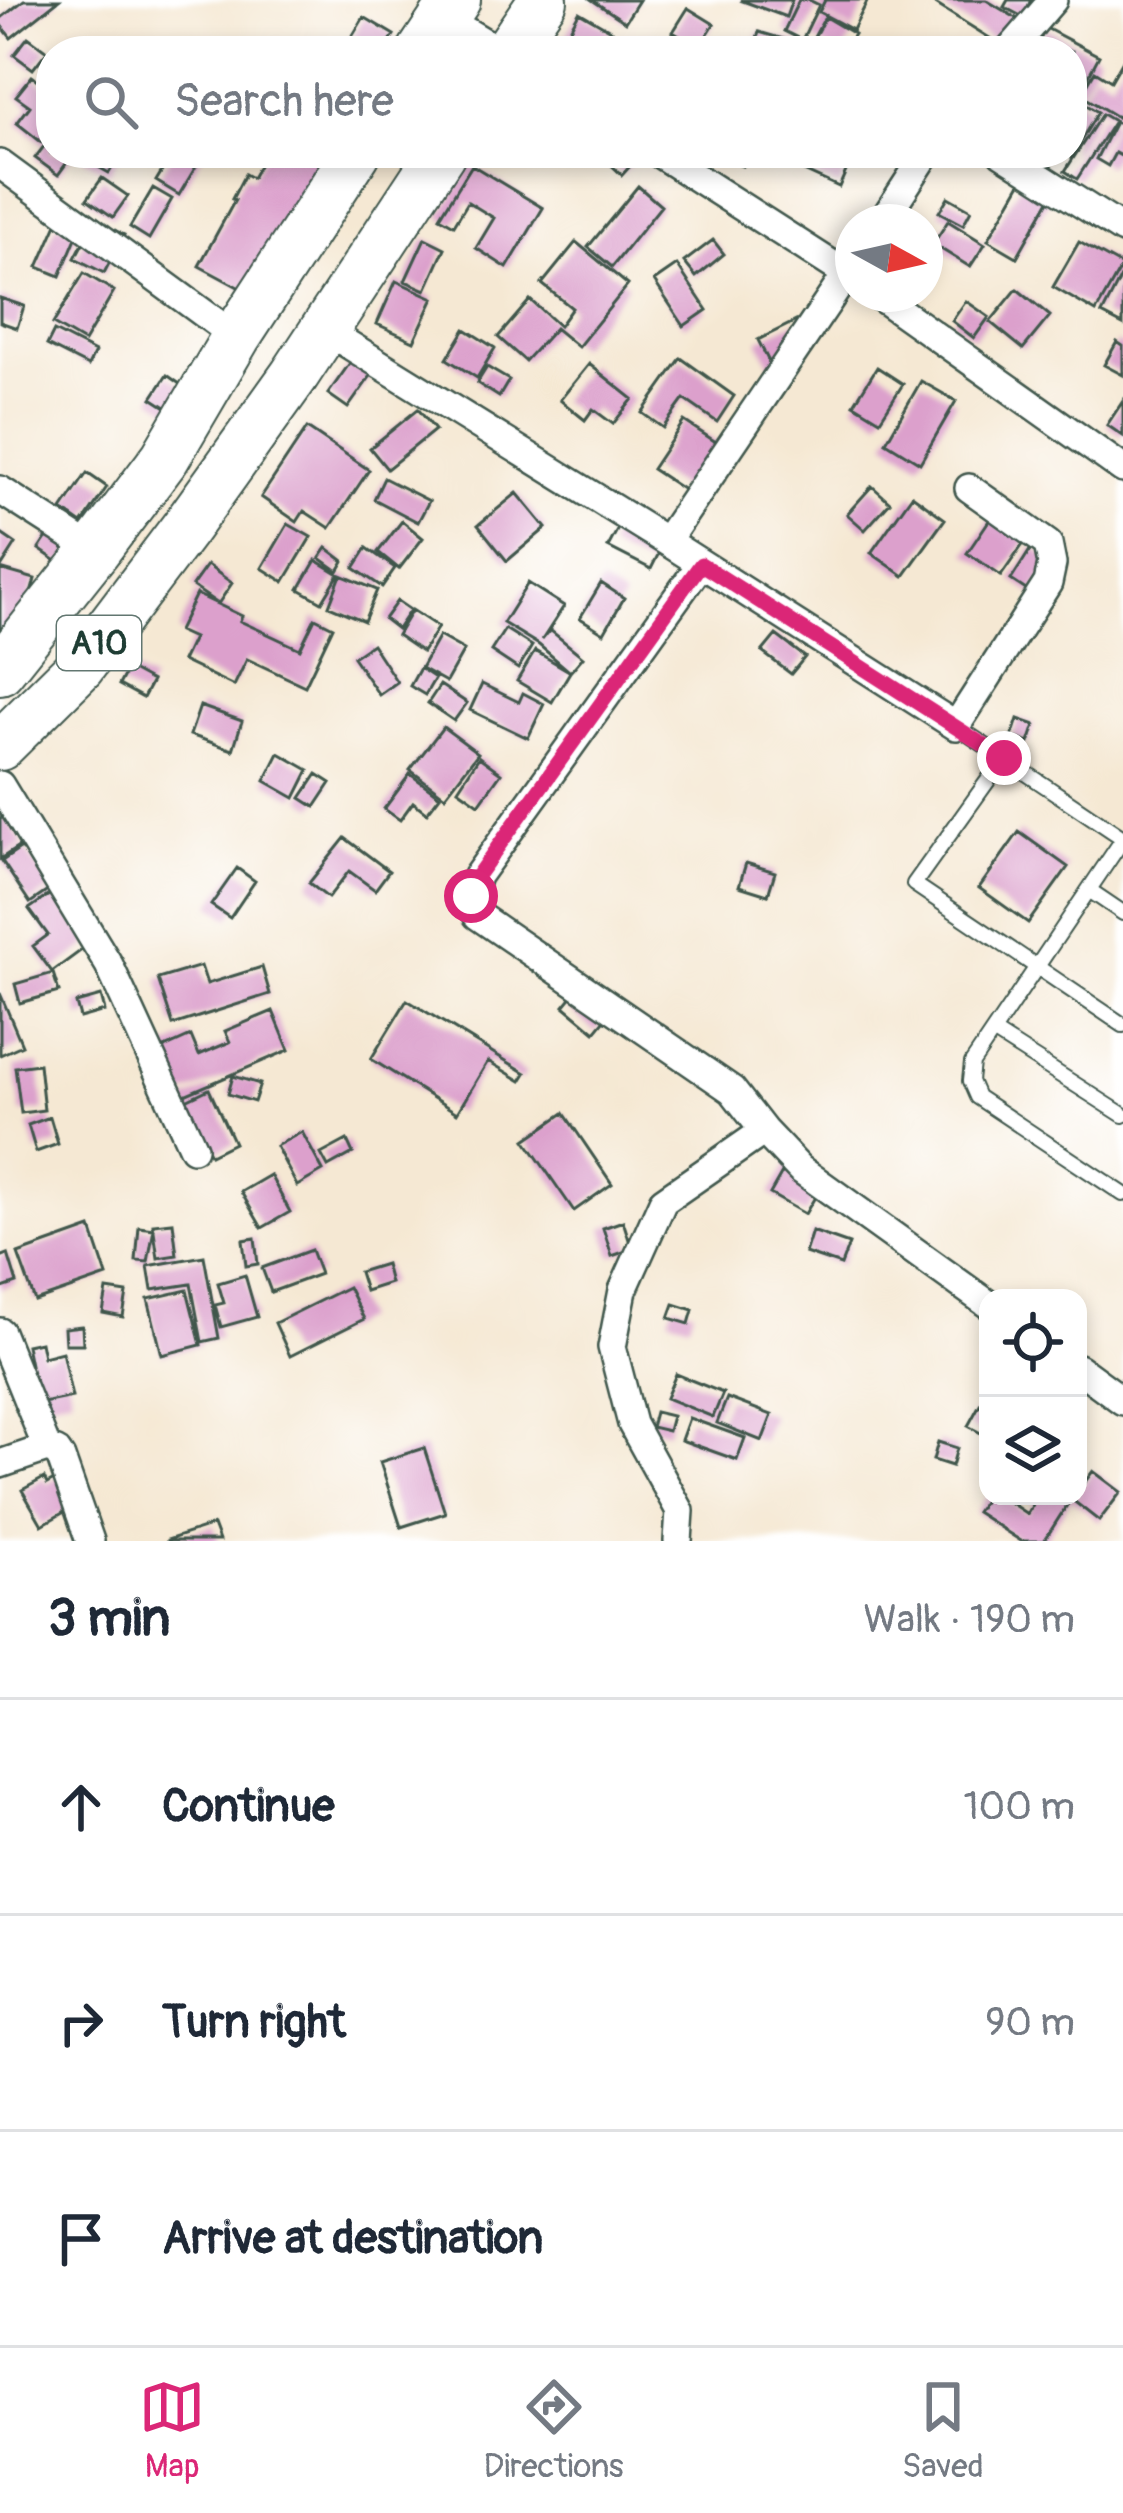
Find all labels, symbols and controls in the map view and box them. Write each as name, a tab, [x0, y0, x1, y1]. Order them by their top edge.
search box	[36, 36, 1087, 168]
icon: search	[78, 69, 144, 135]
text: Search here	[174, 74, 394, 130]
north arrow	[835, 204, 943, 312]
road number: A10	[57, 616, 141, 670]
route end	[977, 731, 1031, 785]
route start	[444, 869, 498, 923]
map controls	[979, 1289, 1087, 1505]
button: locate	[979, 1289, 1087, 1397]
button: layers	[979, 1397, 1087, 1505]
text: 3 min	[48, 1587, 170, 1651]
text: Walk · 190 m	[863, 1595, 1075, 1644]
icon: ahead	[48, 1774, 114, 1840]
text: Continue	[162, 1779, 335, 1835]
text: 100 m	[963, 1782, 1075, 1831]
icon: right	[48, 1990, 114, 2056]
text: Turn right	[162, 1995, 346, 2051]
text: 90 m	[985, 1998, 1075, 2047]
icon: arrive	[48, 2206, 114, 2272]
text: Arrive at destination	[162, 2211, 543, 2267]
tab: Map	[139, 2374, 205, 2487]
tab: Directions	[484, 2374, 624, 2487]
tab: Saved	[902, 2374, 984, 2487]

